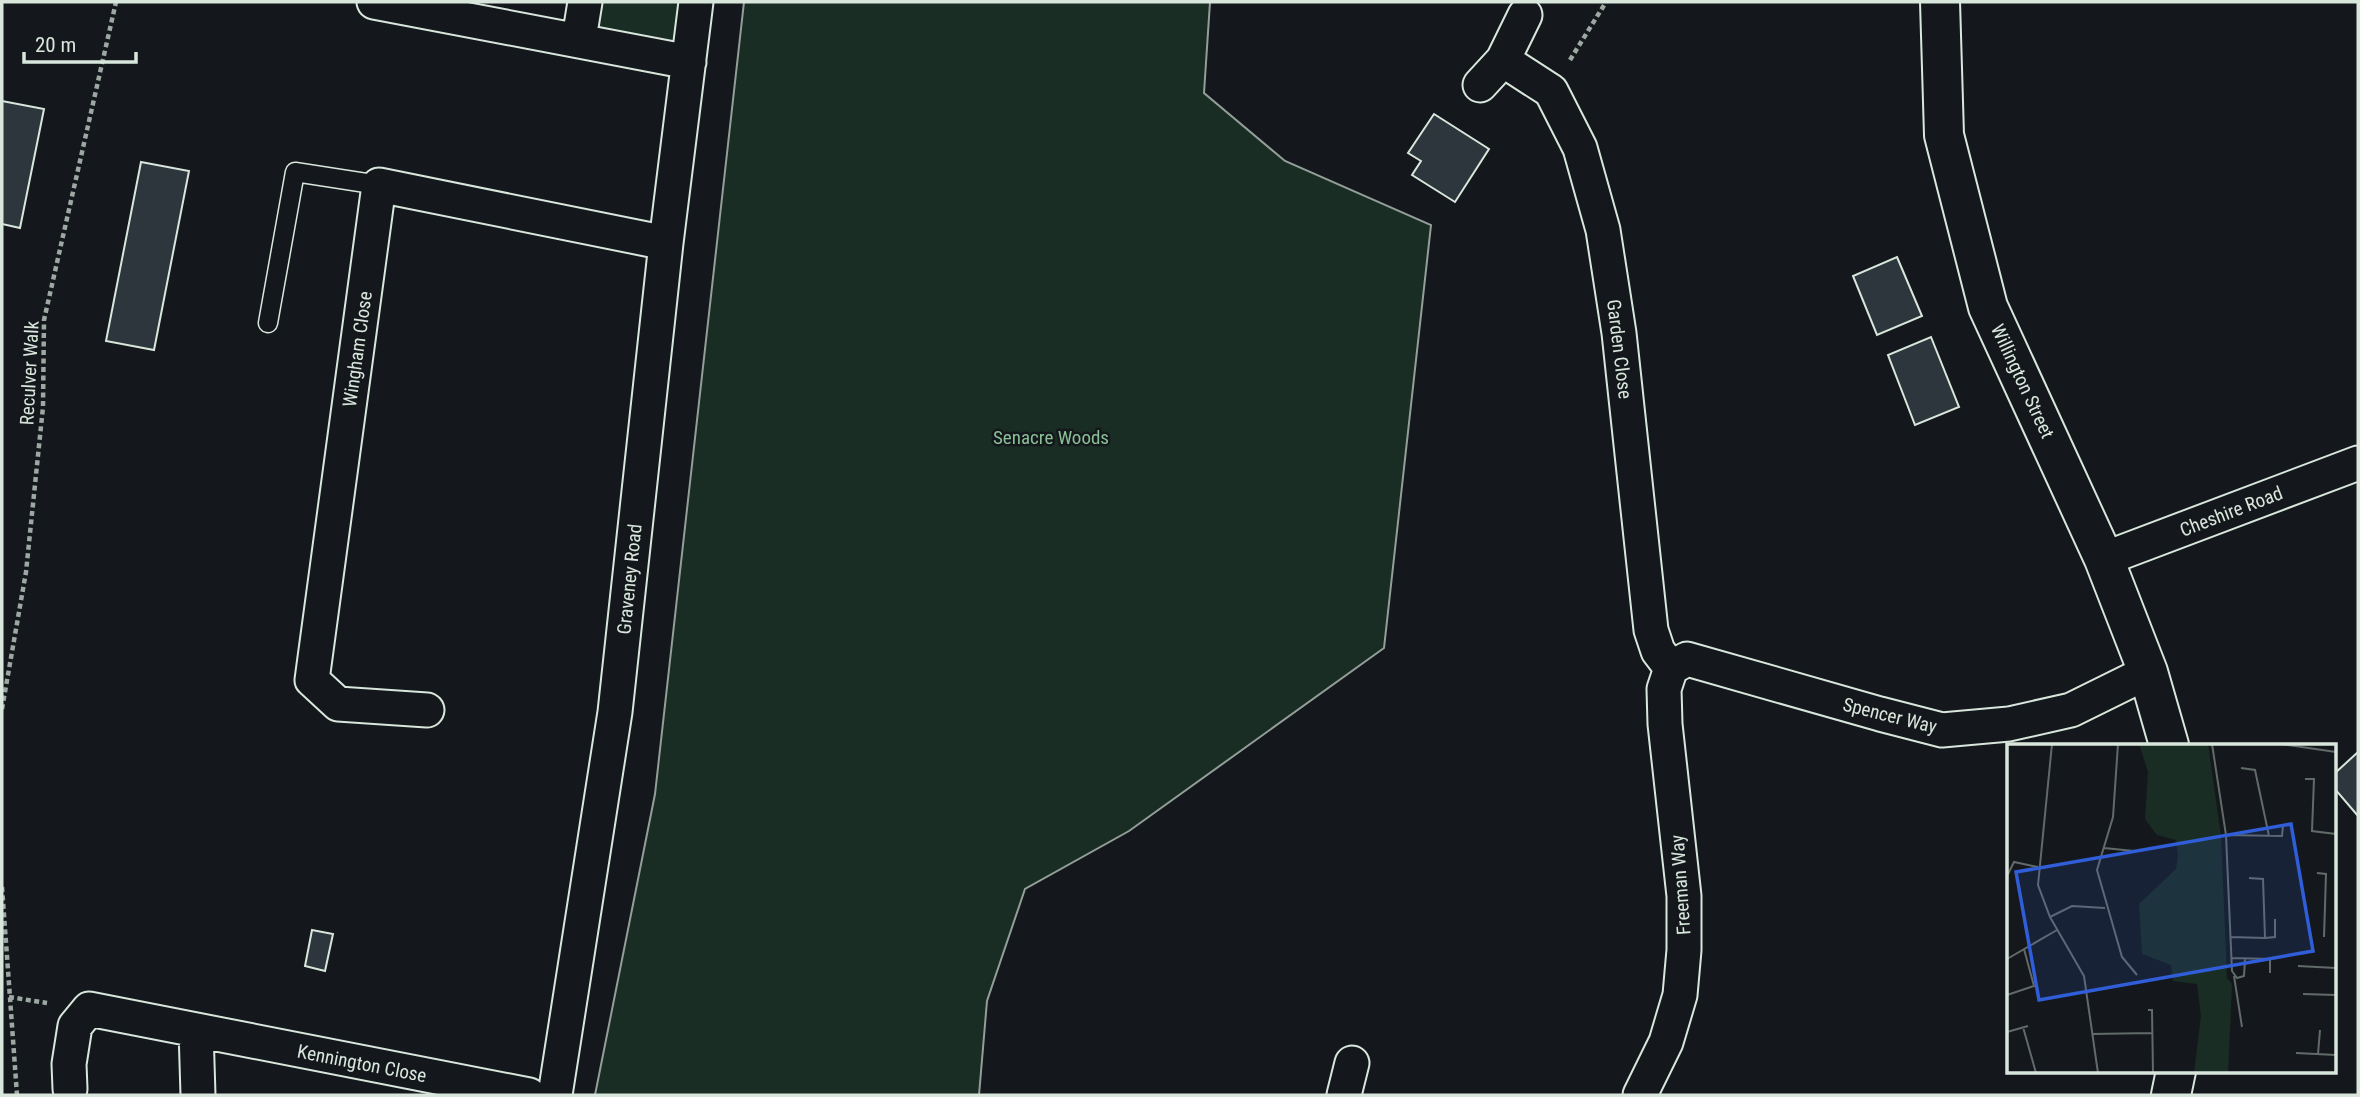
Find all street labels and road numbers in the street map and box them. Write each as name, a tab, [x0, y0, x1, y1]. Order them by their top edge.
street label: Wingham Close	[338, 290, 377, 408]
street label: Garden Close	[1602, 298, 1637, 400]
street label: Reculver Walk	[15, 320, 44, 426]
street label: Willington Street	[1986, 320, 2059, 442]
street label: Cheshire Road	[2177, 481, 2286, 542]
street label: Graveney Road	[612, 523, 647, 635]
street label: Spencer Way	[1840, 693, 1939, 738]
street label: Freeman Way	[1666, 834, 1695, 936]
street label: Kennington Close	[295, 1040, 429, 1087]

